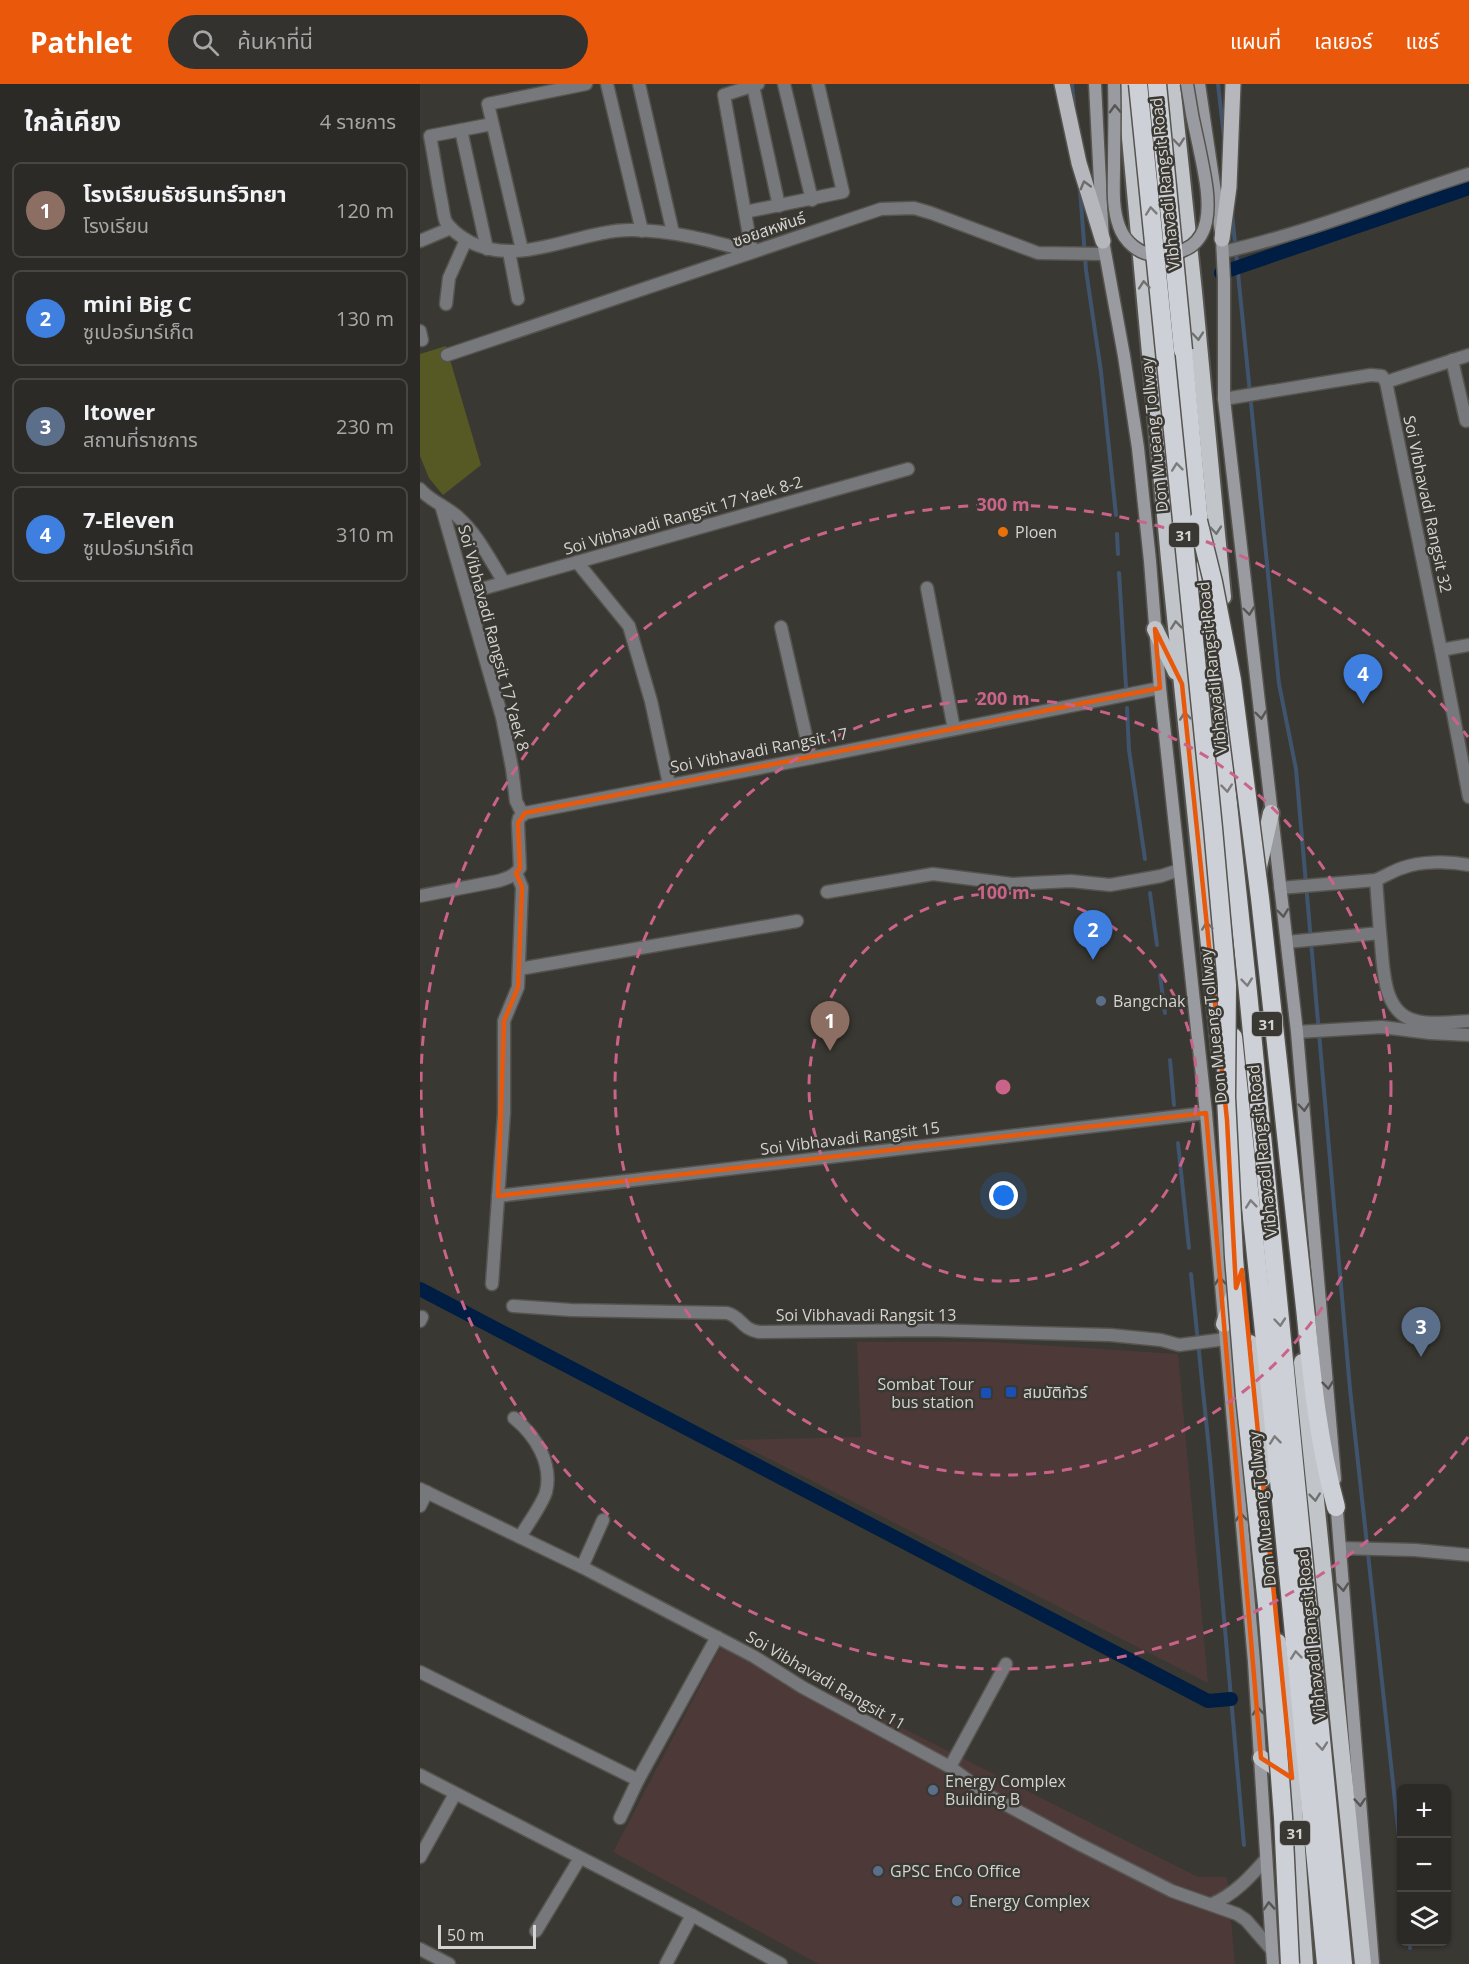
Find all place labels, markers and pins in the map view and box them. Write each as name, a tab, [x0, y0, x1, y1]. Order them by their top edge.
place label: Ploen	[1015, 521, 1057, 543]
marker: Ploen	[996, 525, 1010, 539]
pin: 4	[1344, 654, 1382, 704]
pin: 2	[1074, 910, 1112, 960]
place label: Bangchak	[1113, 990, 1186, 1012]
marker: Bangchak	[1094, 994, 1108, 1008]
pin: 1	[810, 1002, 850, 1051]
centre of rings	[993, 1077, 1013, 1097]
pin: 3	[1402, 1308, 1440, 1357]
place label: Sombat Tour bus station	[877, 1373, 974, 1413]
place label: สมบัติทัวร์	[1023, 1381, 1088, 1403]
marker: สมบัติทัวร์	[1004, 1385, 1018, 1399]
marker: Sombat Tour bus station	[979, 1386, 993, 1400]
place label: Energy Complex Building B	[945, 1770, 1066, 1810]
marker: Energy Complex Building B	[926, 1783, 940, 1797]
place label: GPSC EnCo Office	[890, 1860, 1021, 1882]
marker: GPSC EnCo Office	[871, 1864, 885, 1878]
place label: Energy Complex	[969, 1890, 1090, 1912]
marker: Energy Complex	[950, 1894, 964, 1908]

